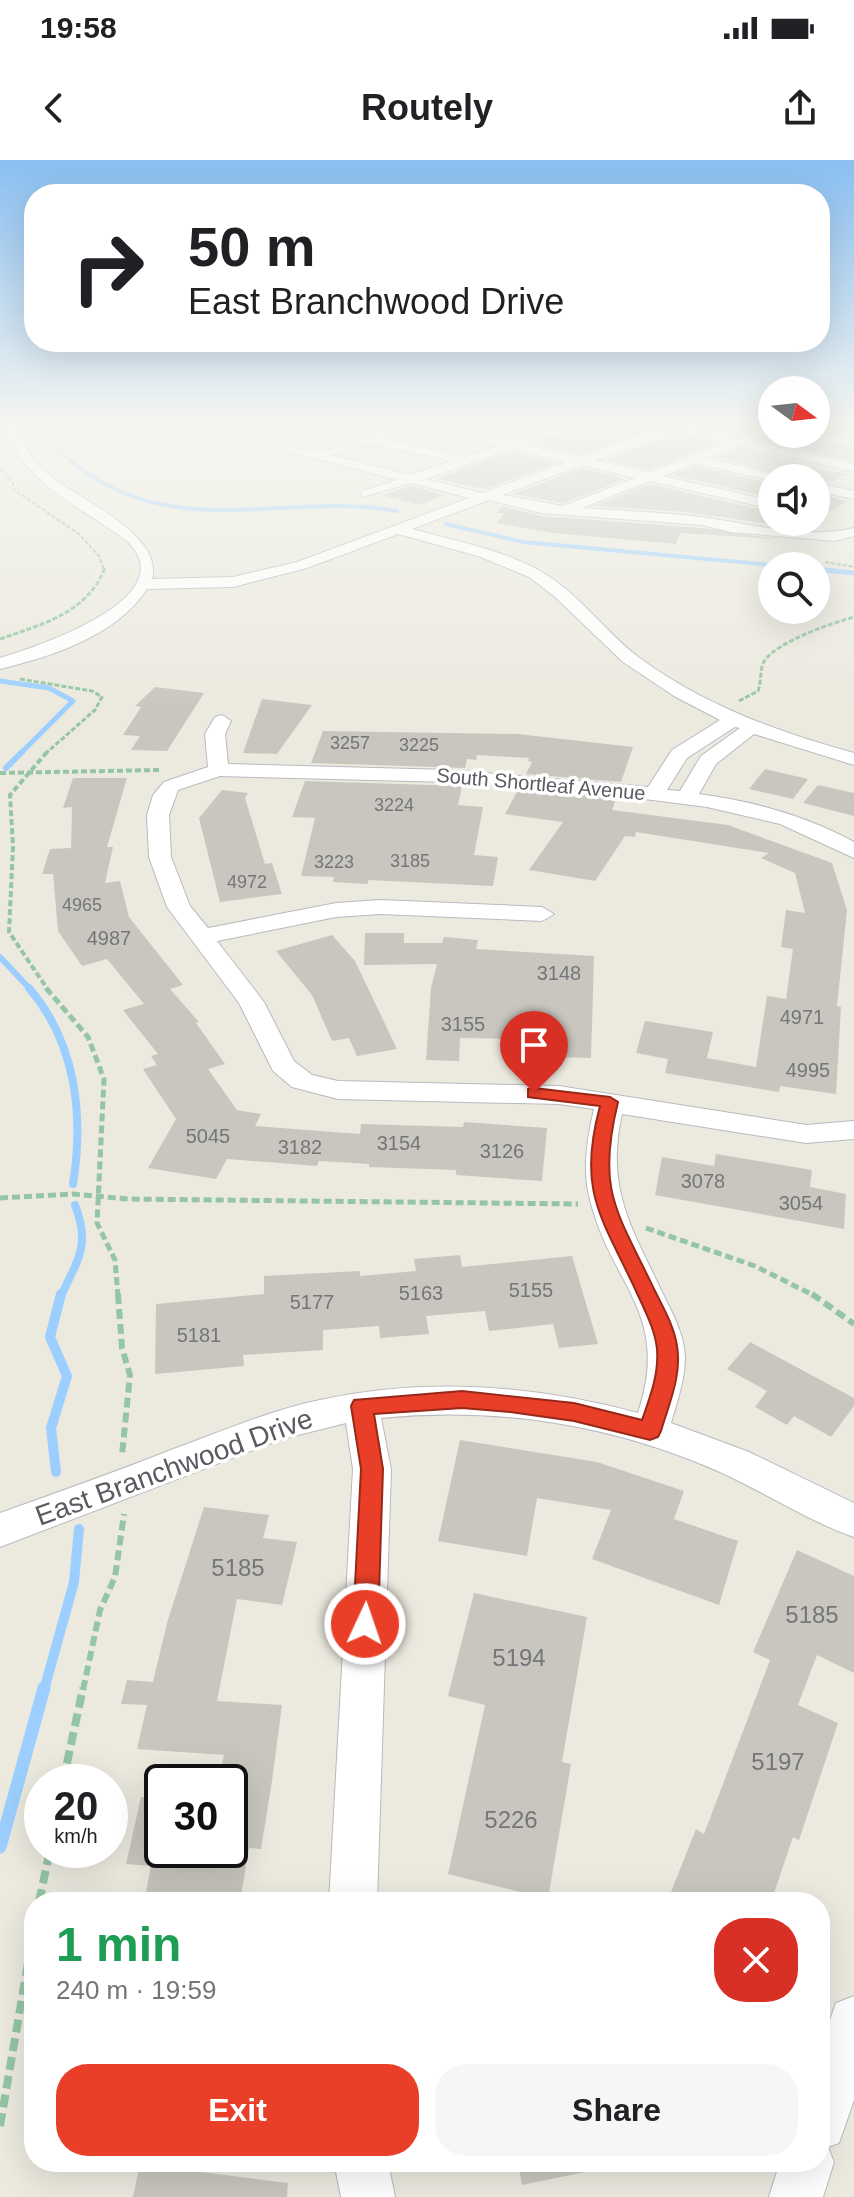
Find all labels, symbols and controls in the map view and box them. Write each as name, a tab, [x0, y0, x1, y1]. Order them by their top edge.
text: 19:58	[40, 11, 117, 44]
icon: back	[32, 86, 76, 130]
icon: share	[778, 86, 822, 130]
text: Routely	[361, 87, 493, 128]
text: 50 m	[188, 215, 316, 278]
icon: right	[56, 216, 160, 320]
text: East Branchwood Drive	[188, 281, 564, 322]
north arrow	[758, 376, 830, 448]
map controls	[758, 376, 830, 624]
button: sound	[758, 464, 830, 536]
button: search	[758, 552, 830, 624]
house number: 3257	[330, 733, 370, 753]
house number: 3225	[399, 735, 439, 755]
street label: South Shortleaf Avenue	[436, 764, 646, 804]
house number: 3224	[374, 795, 414, 815]
house number: 3185	[390, 851, 430, 871]
house number: 3223	[314, 852, 354, 872]
house number: 4972	[227, 872, 267, 892]
house number: 4965	[62, 895, 102, 915]
house number: 4987	[87, 927, 131, 949]
house number: 3148	[537, 962, 581, 984]
house number: 4971	[780, 1006, 824, 1028]
pin	[500, 1011, 568, 1093]
house number: 3155	[441, 1013, 485, 1035]
icon: arrive	[512, 1023, 556, 1067]
house number: 4995	[786, 1059, 830, 1081]
house number: 5045	[186, 1125, 230, 1147]
house number: 3154	[377, 1132, 421, 1154]
house number: 3182	[278, 1136, 322, 1158]
house number: 3126	[480, 1140, 524, 1162]
house number: 3078	[681, 1170, 725, 1192]
house number: 3054	[779, 1192, 823, 1214]
house number: 5155	[509, 1279, 553, 1301]
house number: 5163	[399, 1282, 443, 1304]
house number: 5177	[290, 1291, 334, 1313]
house number: 5181	[177, 1324, 221, 1346]
street label: East Branchwood Drive	[31, 1402, 317, 1532]
house number: 5185	[211, 1554, 265, 1581]
position arrow	[323, 1582, 407, 1666]
house number: 5185	[785, 1601, 839, 1628]
house number: 5194	[492, 1644, 546, 1671]
house number: 5197	[751, 1748, 805, 1775]
speed limit sign: 30	[144, 1764, 248, 1868]
text: 20	[54, 1784, 98, 1828]
house number: 5226	[484, 1806, 538, 1833]
text: km/h	[54, 1825, 98, 1847]
text: 1 min	[56, 1918, 181, 1971]
button: close	[714, 1918, 798, 2002]
text: 240 m · 19:59	[56, 1975, 216, 2005]
button: Exit	[56, 2064, 419, 2156]
button: Share	[435, 2064, 798, 2156]

